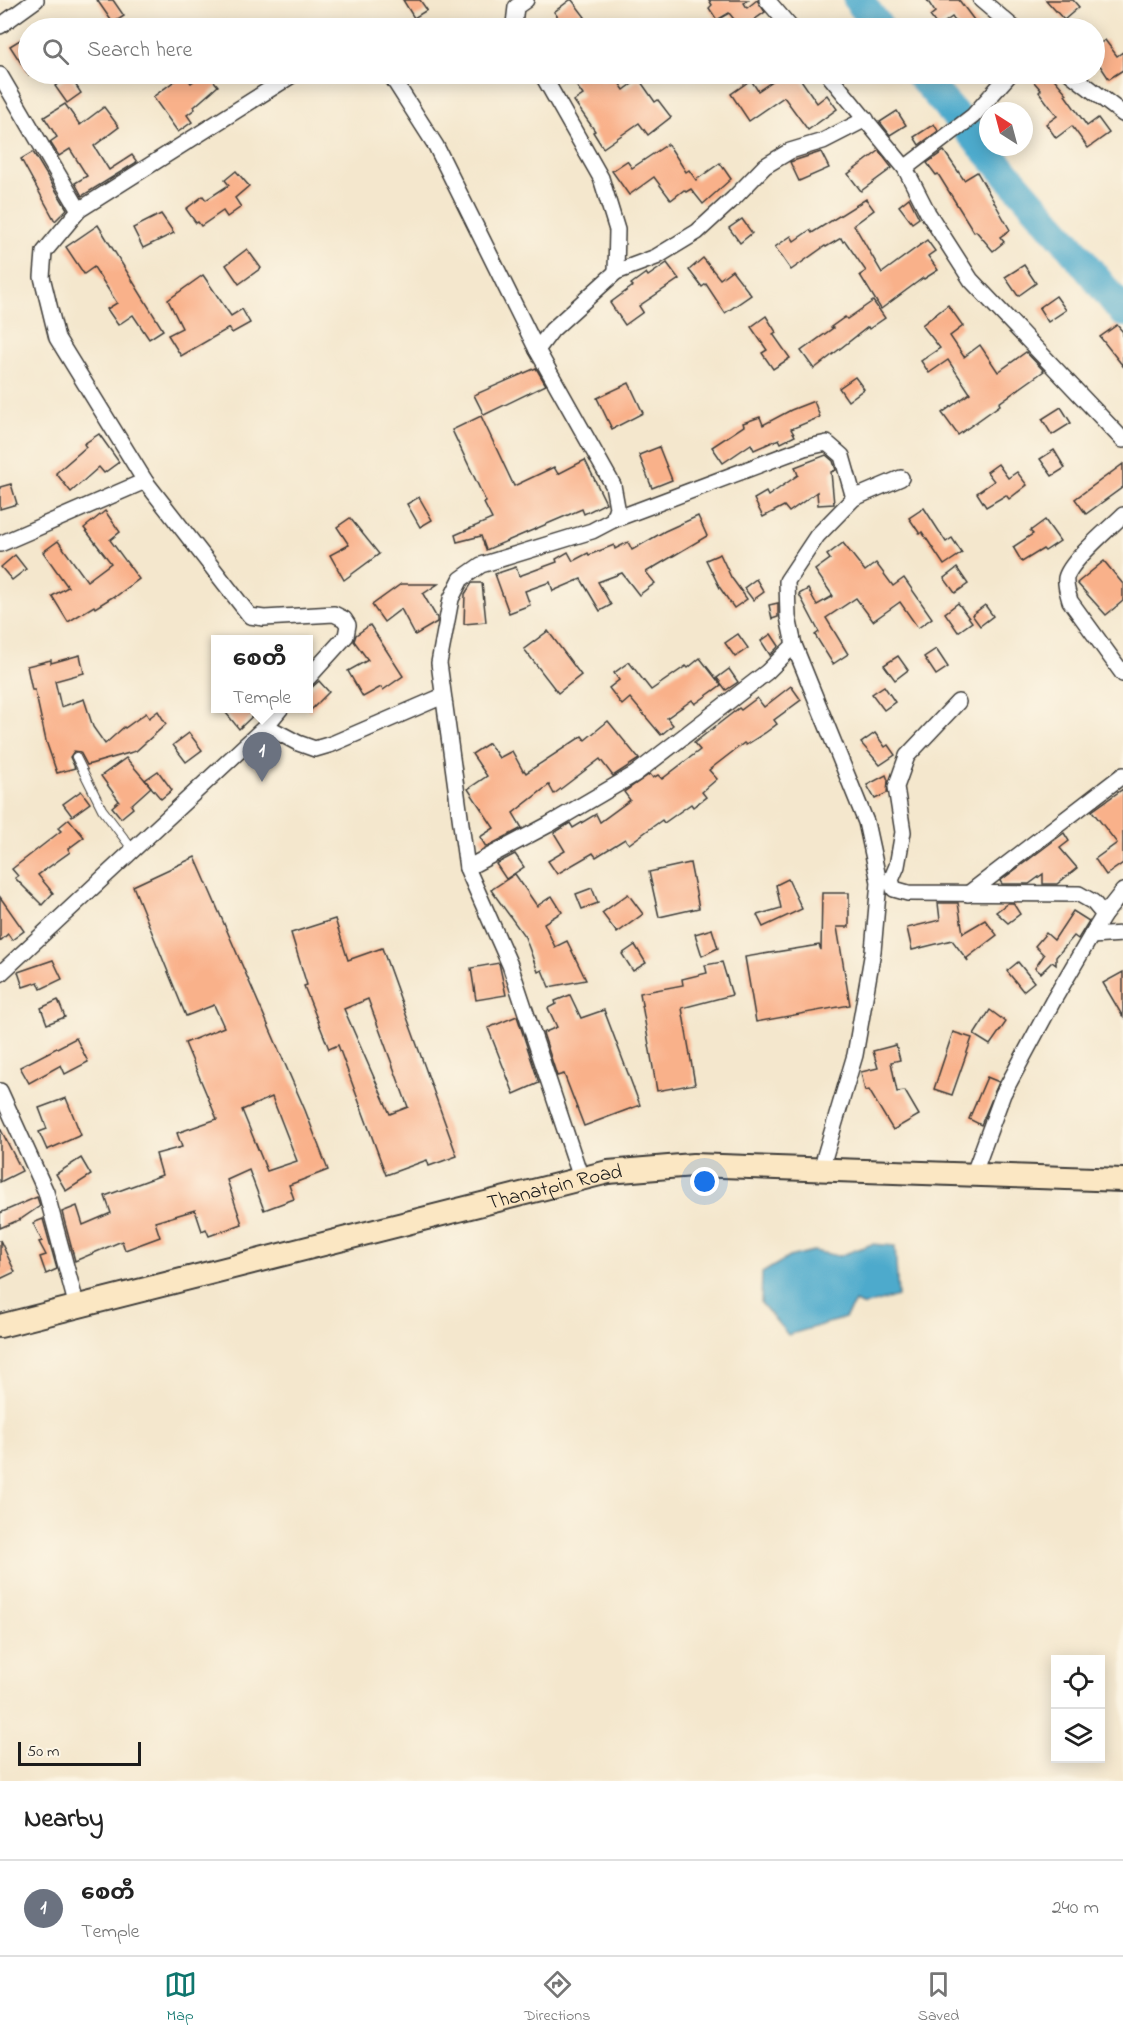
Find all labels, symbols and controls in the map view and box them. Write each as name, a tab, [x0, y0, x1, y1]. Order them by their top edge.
search box	[18, 18, 1105, 84]
icon: search	[39, 35, 72, 68]
text: Search here	[87, 35, 192, 67]
north arrow	[979, 102, 1033, 156]
popup	[211, 635, 313, 713]
text: စေတီ	[233, 644, 286, 676]
text: Temple	[233, 684, 291, 713]
pin: 1	[242, 732, 282, 782]
street label: Thanatpin Road	[484, 1158, 624, 1219]
your location	[690, 1167, 719, 1196]
map controls	[1051, 1655, 1105, 1763]
button: locate	[1051, 1655, 1105, 1709]
button: layers	[1051, 1709, 1105, 1763]
scale bar	[18, 1739, 141, 1766]
text: 50 m	[27, 1740, 59, 1764]
text: Nearby	[24, 1801, 103, 1839]
text: စေတီ	[81, 1878, 135, 1910]
text: 1	[40, 1894, 47, 1923]
text: 240 m	[1052, 1894, 1099, 1923]
text: Temple	[81, 1918, 140, 1947]
tab: Map	[164, 1968, 197, 2028]
tab: Directions	[524, 1968, 590, 2028]
tab: Saved	[918, 1968, 959, 2028]

